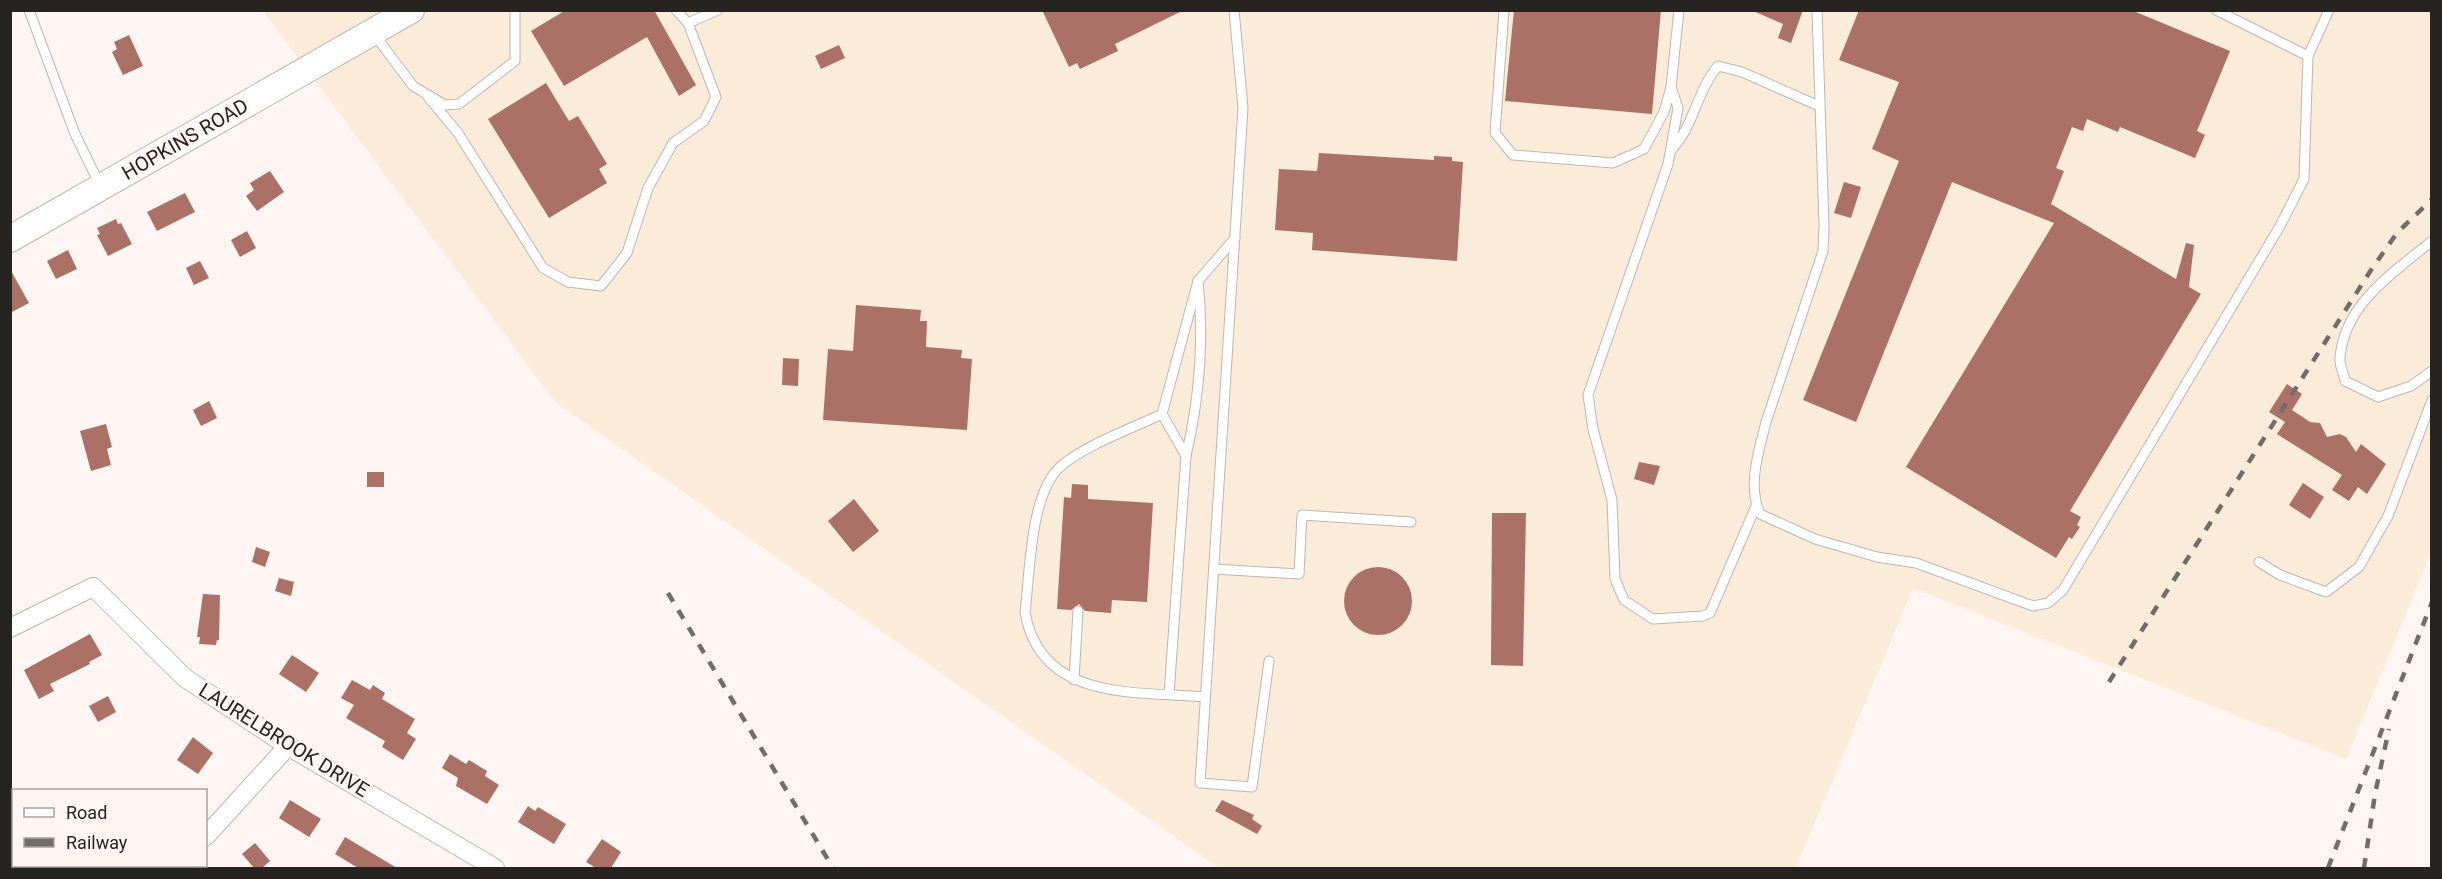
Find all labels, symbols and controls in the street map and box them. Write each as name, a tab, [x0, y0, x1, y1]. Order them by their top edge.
street label: HOPKINS ROAD	[118, 93, 252, 185]
street label: LAURELBROOK DRIVE	[194, 678, 374, 802]
legend	[12, 789, 207, 867]
text: Road	[66, 802, 107, 823]
text: Railway	[66, 832, 128, 853]

